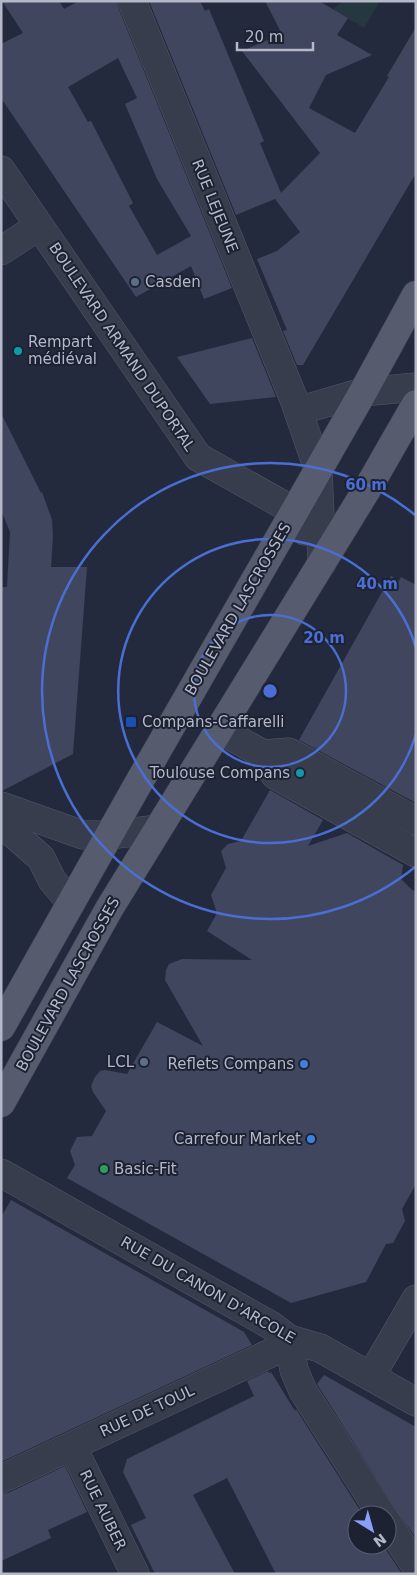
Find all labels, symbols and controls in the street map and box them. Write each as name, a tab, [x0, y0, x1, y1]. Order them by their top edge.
scale bar	[237, 20, 313, 52]
text: 20 m	[245, 28, 283, 46]
street label: RUE LEJEUNE	[188, 157, 242, 255]
street label: BOULEVARD ARMAND DUPORTAL	[45, 239, 199, 455]
place label: Casden	[145, 273, 201, 291]
marker: Casden	[129, 276, 141, 288]
place label: Rempart médiéval	[28, 333, 97, 368]
marker: Rempart médiéval	[12, 345, 24, 357]
text: 60 m	[345, 476, 387, 494]
street label: BOULEVARD LASCROSSES	[181, 520, 295, 698]
text: 40 m	[356, 575, 398, 593]
text: 20 m	[303, 629, 345, 647]
centre of rings	[261, 682, 279, 700]
place label: Compans-Caffarelli	[142, 713, 284, 731]
marker: Compans-Caffarelli	[124, 715, 138, 729]
place label: Toulouse Compans	[149, 764, 290, 782]
marker: Toulouse Compans	[294, 767, 306, 779]
street label: BOULEVARD LASCROSSES	[13, 894, 123, 1074]
place label: LCL	[107, 1053, 135, 1071]
place label: Reflets Compans	[168, 1055, 294, 1073]
marker: LCL	[138, 1056, 150, 1068]
marker: Reflets Compans	[298, 1058, 310, 1070]
place label: Carrefour Market	[174, 1130, 301, 1148]
marker: Carrefour Market	[305, 1133, 317, 1145]
place label: Basic-Fit	[114, 1160, 177, 1178]
marker: Basic-Fit	[98, 1163, 110, 1175]
street label: RUE DU CANON D'ARCOLE	[118, 1233, 298, 1347]
street label: RUE DE TOUL	[97, 1381, 197, 1441]
street label: RUE AUBER	[76, 1467, 130, 1553]
north arrow	[347, 1505, 397, 1555]
text: N	[370, 1530, 389, 1550]

